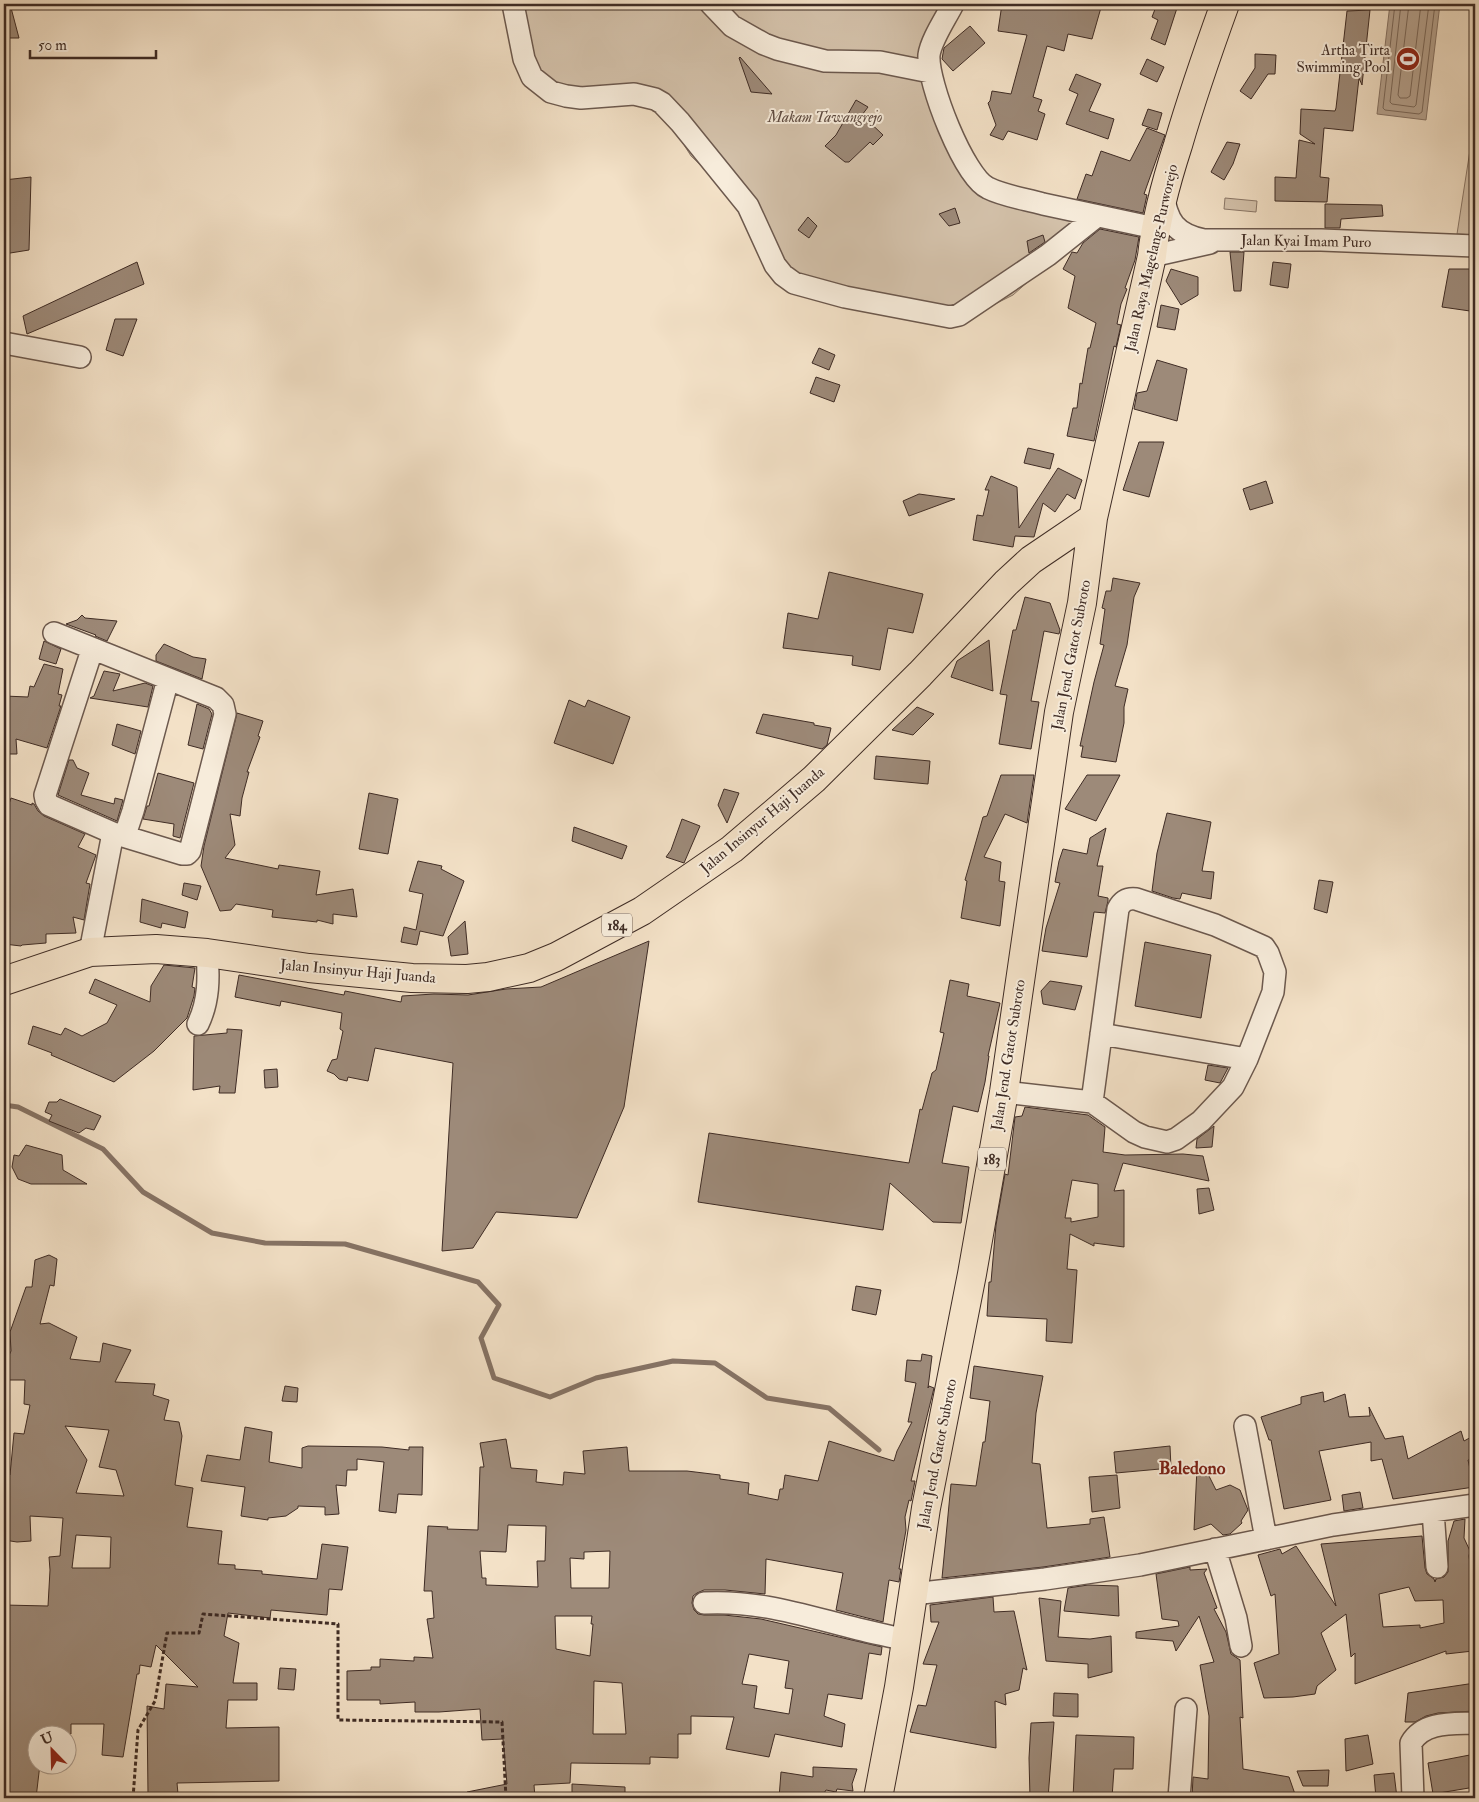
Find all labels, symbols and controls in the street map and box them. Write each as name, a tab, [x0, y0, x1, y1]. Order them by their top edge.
scale bar	[30, 28, 156, 60]
text: 50 m	[38, 36, 67, 55]
place label: Artha Tirta Swimming Pool	[1296, 41, 1391, 77]
sports icon: Artha Tirta Swimming Pool	[1395, 46, 1421, 72]
park label: Makam Tawangrejo	[767, 108, 882, 127]
street label: Jalan Raya Magelang-Purworejo	[1120, 162, 1183, 355]
street label: Jalan Kyai Imam Puro	[1240, 231, 1371, 253]
street label: Jalan Jend. Gatot Subroto	[1047, 578, 1096, 733]
street label: Jalan Insinyur Haji Juanda	[696, 762, 830, 879]
road number: 184	[602, 914, 632, 936]
street label: Jalan Insinyur Haji Juanda	[278, 955, 438, 989]
street label: Jalan Jend. Gatot Subroto	[987, 978, 1031, 1133]
road number: 183	[978, 1148, 1006, 1170]
street label: Jalan Jend. Gatot Subroto	[913, 1377, 962, 1532]
district label: Baledono	[1159, 1457, 1226, 1480]
north arrow	[28, 1724, 78, 1774]
text: U	[38, 1728, 56, 1749]

